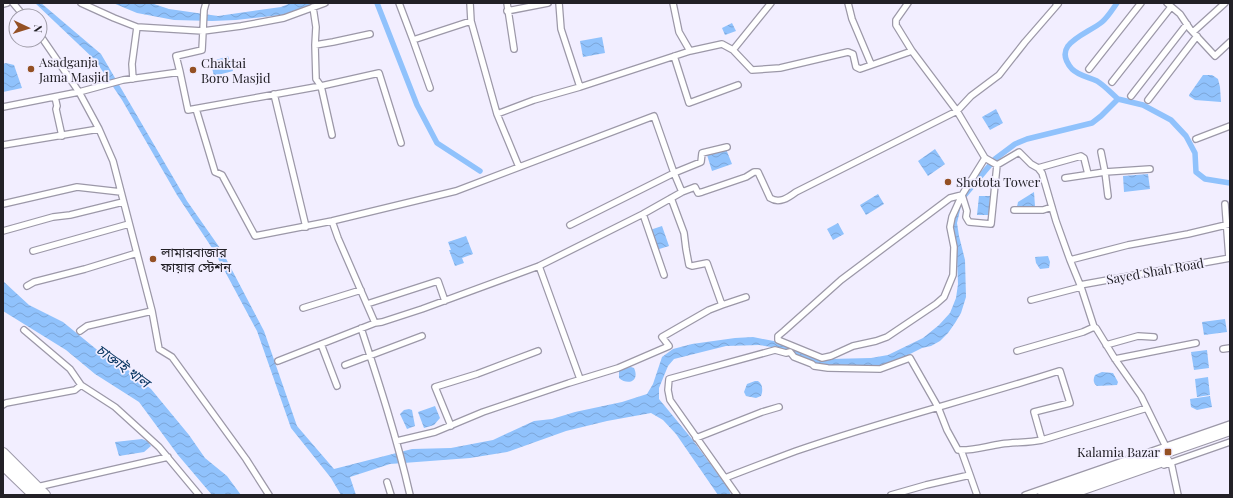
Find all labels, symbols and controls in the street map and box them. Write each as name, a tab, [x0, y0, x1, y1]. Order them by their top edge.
north arrow	[8, 8, 48, 48]
text: N	[31, 24, 46, 33]
place label: Asadganja Jama Masjid	[38, 53, 109, 85]
place label: Chaktai Boro Masjid	[201, 54, 271, 86]
marker: Asadganja Jama Masjid	[26, 64, 36, 74]
marker: Chaktai Boro Masjid	[188, 65, 198, 75]
place label: Shotota Tower	[956, 173, 1040, 190]
marker: Shotota Tower	[943, 177, 953, 187]
place label: লামারবাজার ফায়ার স্টেশন	[160, 243, 231, 275]
street label: Sayed Shah Road	[1105, 253, 1205, 287]
marker: লামারবাজার ফায়ার স্টেশন	[148, 254, 158, 264]
water label: চাক্তাই খাল	[93, 340, 156, 393]
place label: Kalamia Bazar	[1077, 443, 1160, 460]
marker: Kalamia Bazar	[1163, 447, 1173, 457]

